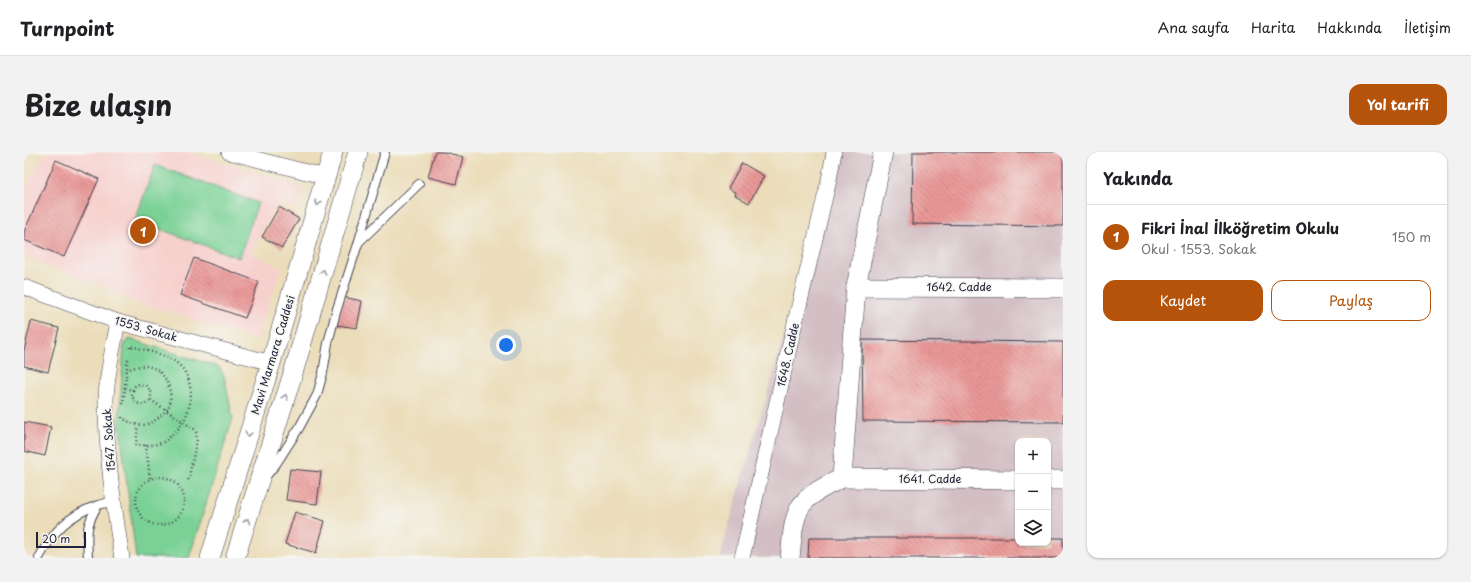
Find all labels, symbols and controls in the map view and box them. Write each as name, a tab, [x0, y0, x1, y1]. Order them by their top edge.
text: Turnpoint	[20, 14, 114, 42]
text: Ana sayfa	[1158, 17, 1229, 38]
text: Harita	[1251, 17, 1295, 38]
text: Hakkında	[1317, 17, 1382, 38]
text: İletişim	[1404, 17, 1451, 38]
text: Bize ulaşın	[24, 83, 172, 126]
button: Yol tarifi	[1349, 84, 1447, 125]
text: Yakında	[1103, 165, 1173, 191]
one-way arrow	[314, 199, 323, 206]
pin: 1	[130, 216, 156, 246]
text: Fikri İnal İlköğretim Okulu	[1141, 216, 1339, 239]
text: 1	[1113, 227, 1119, 246]
text: 150 m	[1392, 227, 1431, 246]
text: Okul · 1553. Sokak	[1141, 239, 1257, 258]
one-way arrow	[318, 269, 327, 276]
street label: 1642. Cadde	[926, 278, 992, 295]
button: Kaydet	[1103, 280, 1263, 321]
button: Paylaş	[1271, 280, 1431, 321]
street label: Mavi Marmara Caddesi	[246, 293, 299, 417]
street label: 1553. Sokak	[113, 311, 180, 346]
street label: 1648. Cadde	[772, 321, 803, 389]
your location	[496, 335, 516, 355]
one-way arrow	[281, 393, 289, 400]
street label: 1547. Sokak	[98, 407, 119, 472]
one-way arrow	[244, 431, 253, 438]
map controls	[1015, 438, 1051, 546]
button: +	[1015, 438, 1051, 474]
street label: 1641. Cadde	[899, 470, 961, 487]
button: −	[1015, 474, 1051, 510]
button: layers	[1015, 510, 1051, 546]
one-way arrow	[242, 517, 251, 524]
scale bar	[36, 530, 86, 549]
text: 20 m	[42, 530, 70, 547]

